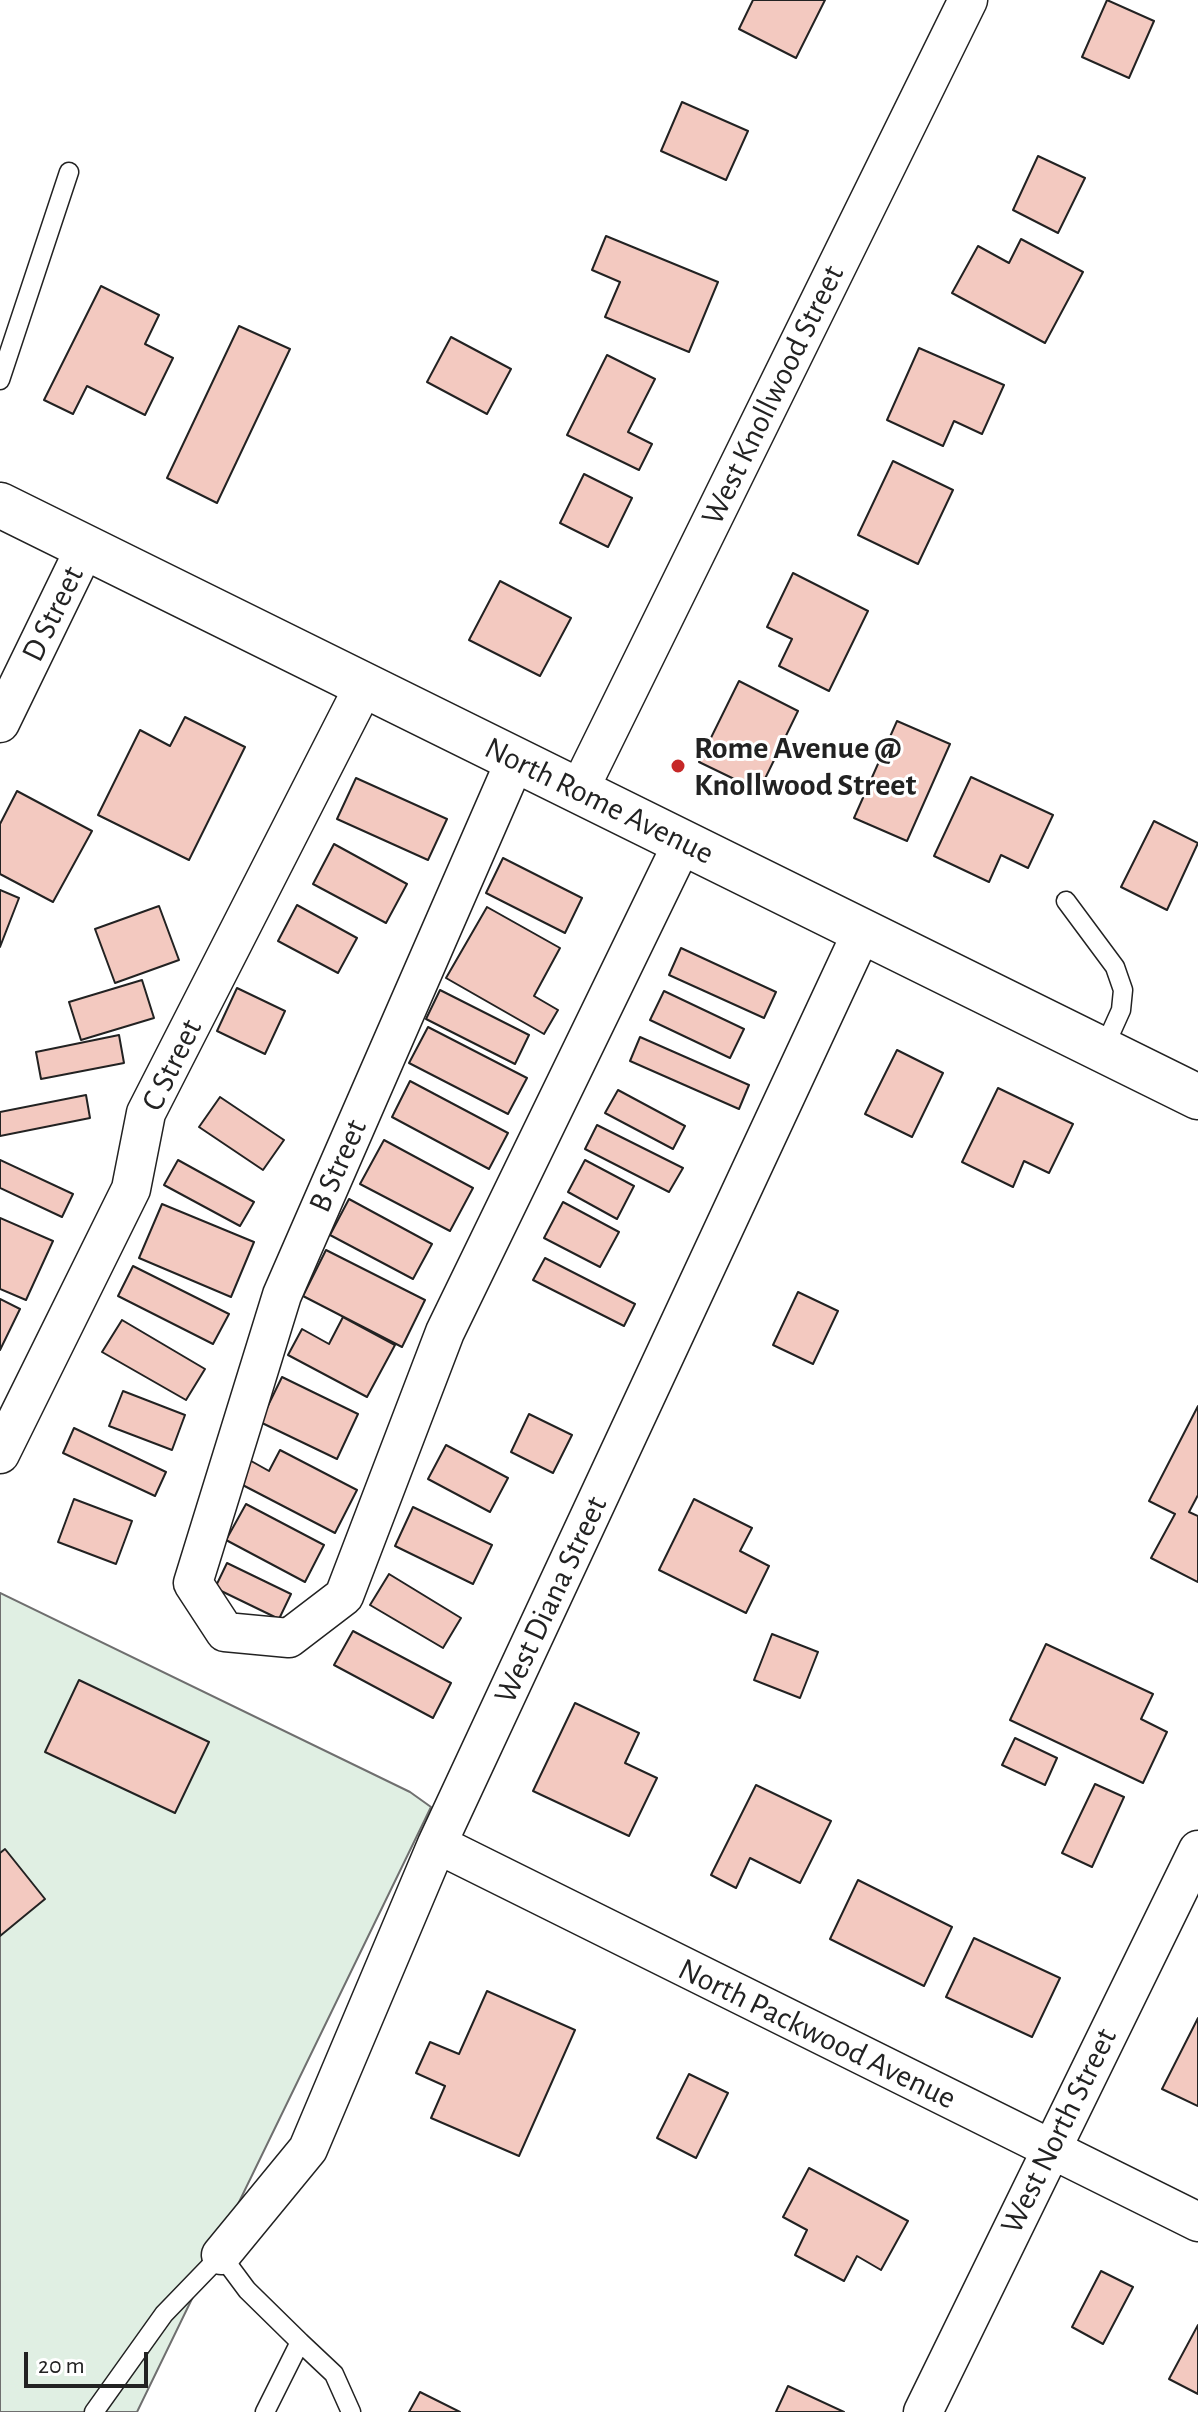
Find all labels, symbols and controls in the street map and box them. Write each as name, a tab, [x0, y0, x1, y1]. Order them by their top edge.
street label: West Knollwood Street	[693, 259, 853, 531]
street label: D Street	[14, 560, 92, 668]
street label: North Rome Avenue	[478, 729, 720, 873]
place label: Rome Avenue @ Knollwood Street	[694, 729, 916, 804]
marker: Rome Avenue @ Knollwood Street	[669, 757, 687, 775]
street label: C Street	[133, 1013, 211, 1117]
street label: B Street	[301, 1114, 375, 1218]
street label: West Diana Street	[486, 1490, 616, 1710]
street label: North Packwood Avenue	[672, 1950, 962, 2118]
street label: West North Street	[993, 2022, 1125, 2240]
scale bar	[28, 2336, 152, 2386]
text: 20 m	[38, 2354, 85, 2378]

